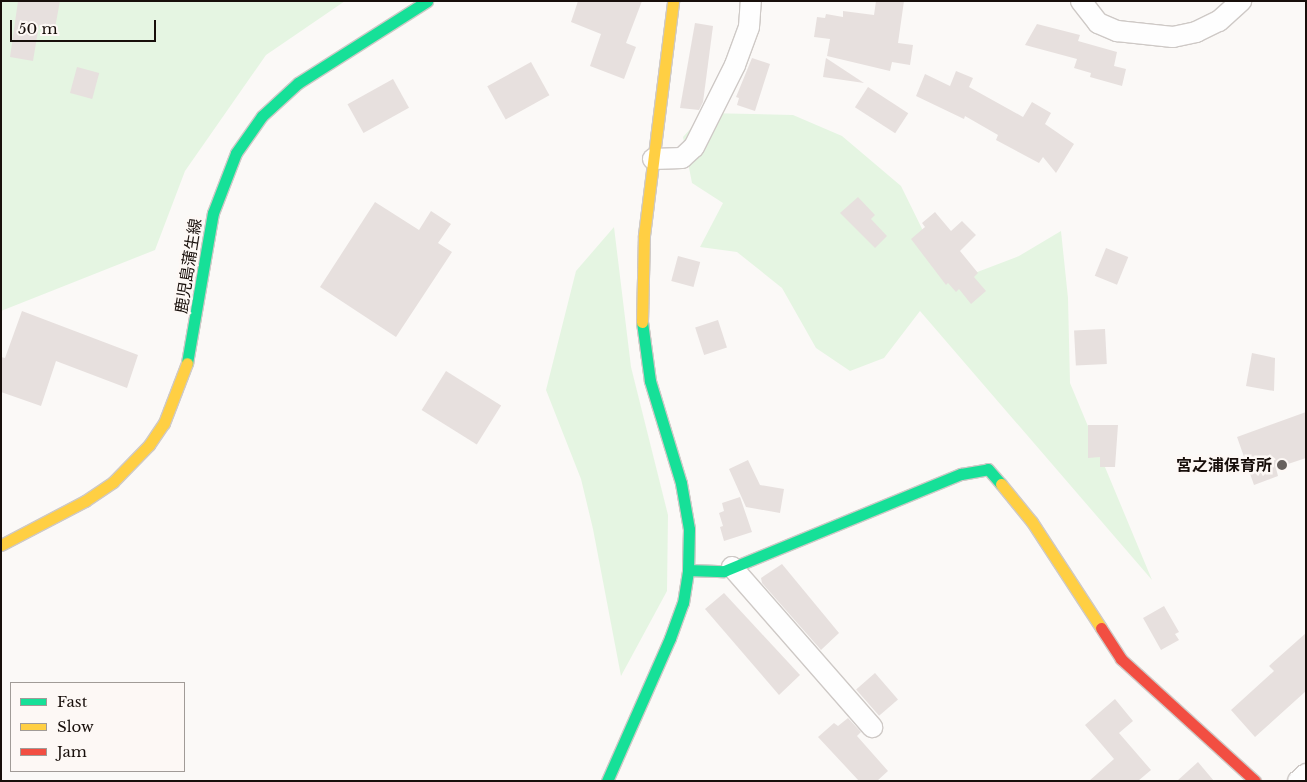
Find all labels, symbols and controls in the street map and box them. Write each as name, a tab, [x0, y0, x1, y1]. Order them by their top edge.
scale bar	[12, 10, 159, 42]
text: 50 m	[18, 19, 58, 38]
street label: 鹿児島蒲生線	[171, 217, 205, 315]
place label: 宮之浦保育所	[1176, 455, 1272, 475]
marker: 宮之浦保育所	[1276, 459, 1288, 471]
legend	[10, 682, 185, 772]
text: Fast	[57, 692, 87, 711]
text: Slow	[57, 717, 94, 736]
text: Jam	[57, 742, 87, 761]

